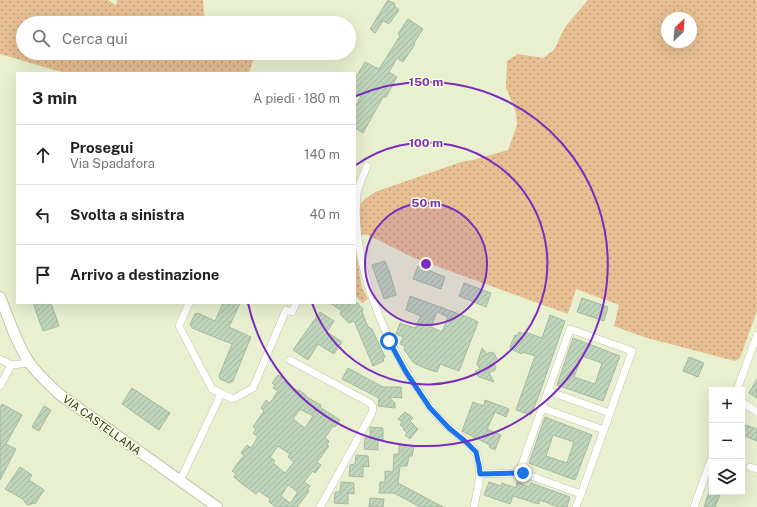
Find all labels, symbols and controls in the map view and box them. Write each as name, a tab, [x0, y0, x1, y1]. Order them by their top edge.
north arrow	[661, 12, 697, 48]
search box	[16, 16, 356, 60]
icon: search	[30, 27, 52, 49]
text: Cerca qui	[62, 30, 128, 47]
text: 150 m	[409, 75, 443, 89]
text: 3 min	[32, 88, 77, 108]
text: A piedi · 180 m	[253, 91, 340, 106]
text: 100 m	[409, 136, 443, 150]
text: Prosegui	[70, 139, 133, 156]
icon: ahead	[32, 144, 54, 166]
text: 140 m	[304, 147, 340, 162]
text: Via Spadafora	[70, 156, 155, 171]
text: 50 m	[411, 196, 441, 210]
icon: left	[32, 204, 54, 226]
text: Svolta a sinistra	[70, 206, 184, 223]
text: 40 m	[309, 207, 340, 222]
centre of rings	[419, 257, 433, 271]
icon: arrive	[32, 264, 54, 286]
text: Arrivo a destinazione	[70, 266, 219, 283]
route start	[380, 332, 398, 350]
map controls	[709, 387, 745, 495]
button: +	[709, 387, 745, 423]
street label: VIA CASTELLANA	[61, 393, 143, 457]
button: −	[709, 423, 745, 459]
button: layers	[709, 459, 745, 495]
route end	[514, 464, 532, 482]

